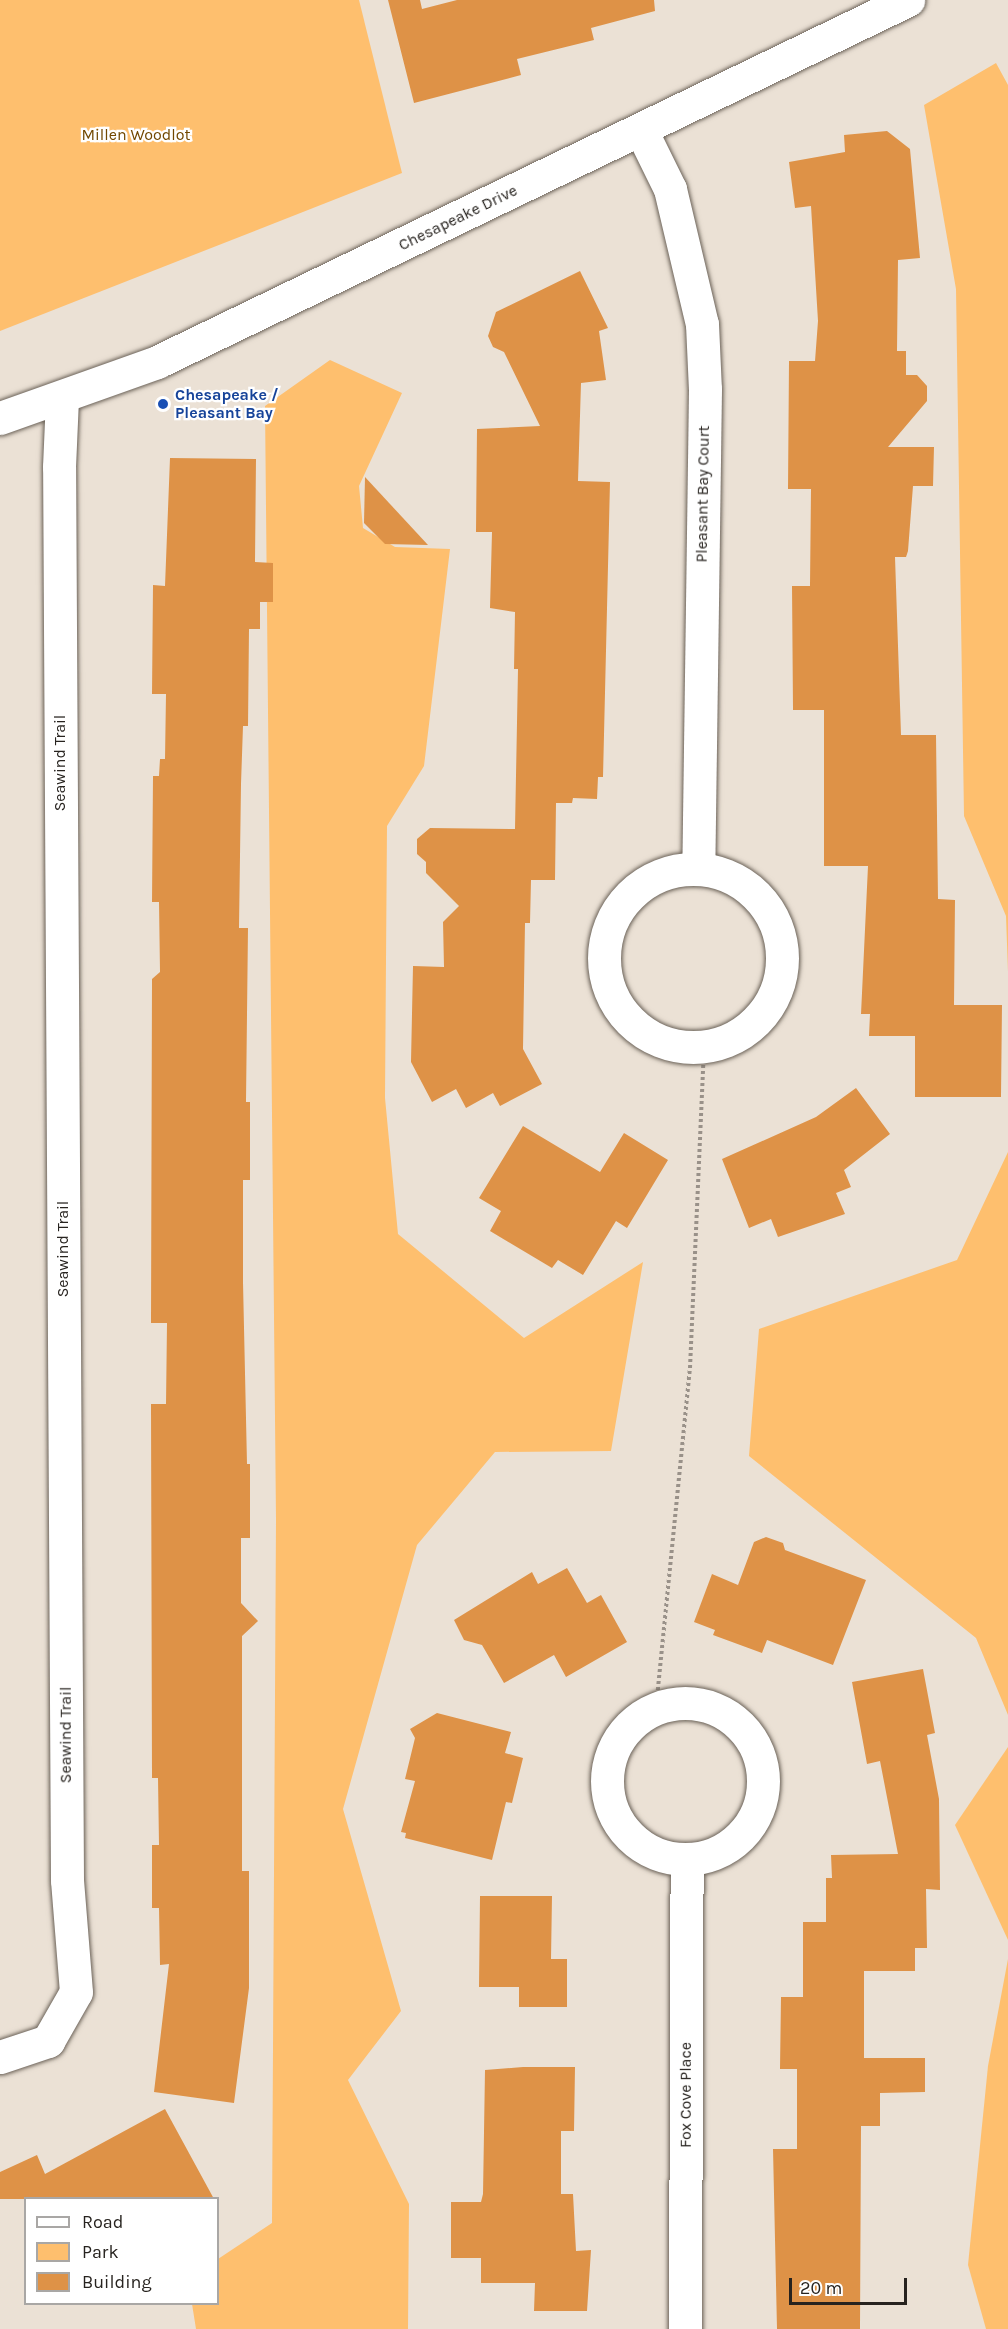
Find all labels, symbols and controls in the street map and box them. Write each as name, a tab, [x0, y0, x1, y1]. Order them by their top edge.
park label: Millen Woodlot	[82, 125, 190, 145]
street label: Chesapeake Drive	[396, 181, 520, 255]
place label: Chesapeake / Pleasant Bay	[175, 385, 279, 423]
marker: Chesapeake / Pleasant Bay	[156, 397, 170, 411]
street label: Pleasant Bay Court	[692, 425, 714, 563]
street label: Seawind Trail	[50, 715, 70, 811]
street label: Seawind Trail	[53, 1201, 73, 1297]
street label: Seawind Trail	[56, 1687, 76, 1783]
street label: Fox Cove Place	[676, 2042, 696, 2148]
legend	[24, 2197, 219, 2305]
text: Road	[82, 2211, 123, 2233]
text: Park	[82, 2241, 119, 2263]
scale bar	[792, 2266, 910, 2304]
text: Building	[82, 2271, 152, 2293]
text: 20 m	[800, 2277, 842, 2299]

